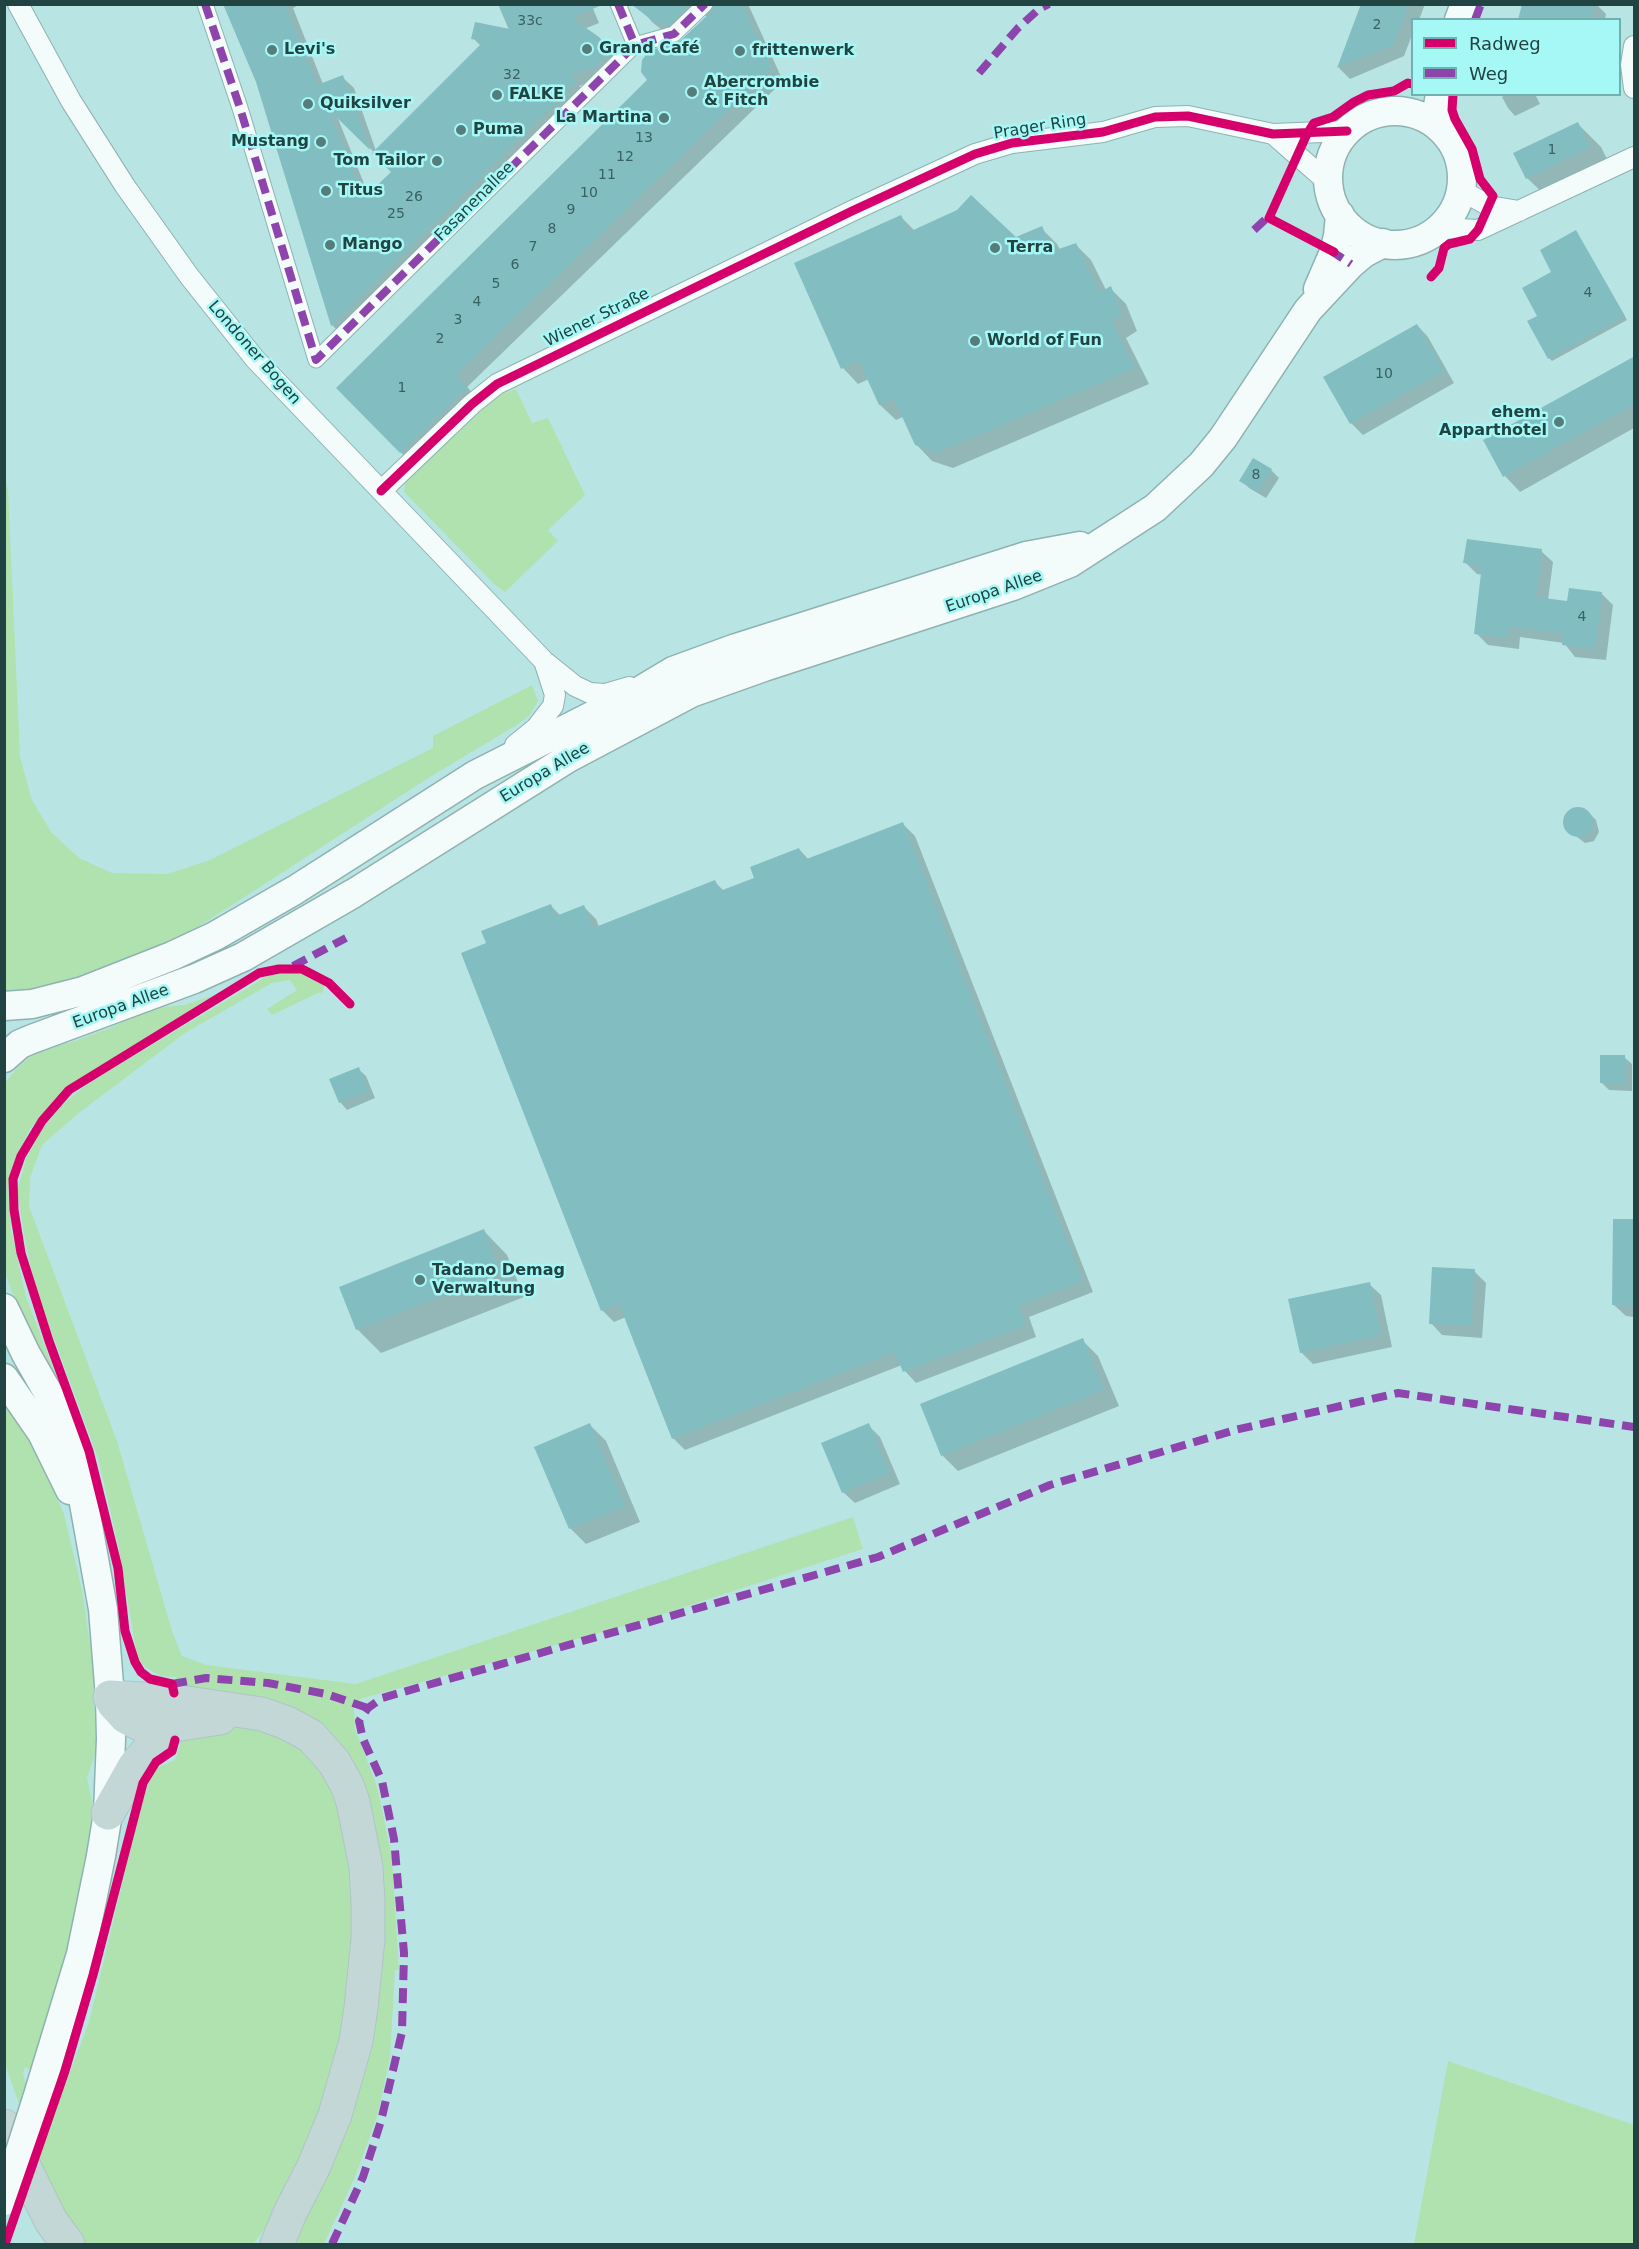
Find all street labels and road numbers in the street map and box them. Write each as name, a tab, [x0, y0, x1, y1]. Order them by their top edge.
street label: Prager Ring	[992, 110, 1088, 144]
street label: Fasanenallee	[431, 158, 519, 246]
street label: Wiener Straße	[541, 284, 653, 352]
street label: Londoner Bogen	[204, 297, 304, 409]
street label: Europa Allee	[943, 567, 1045, 617]
street label: Europa Allee	[497, 739, 593, 807]
street label: Europa Allee	[70, 981, 172, 1033]

